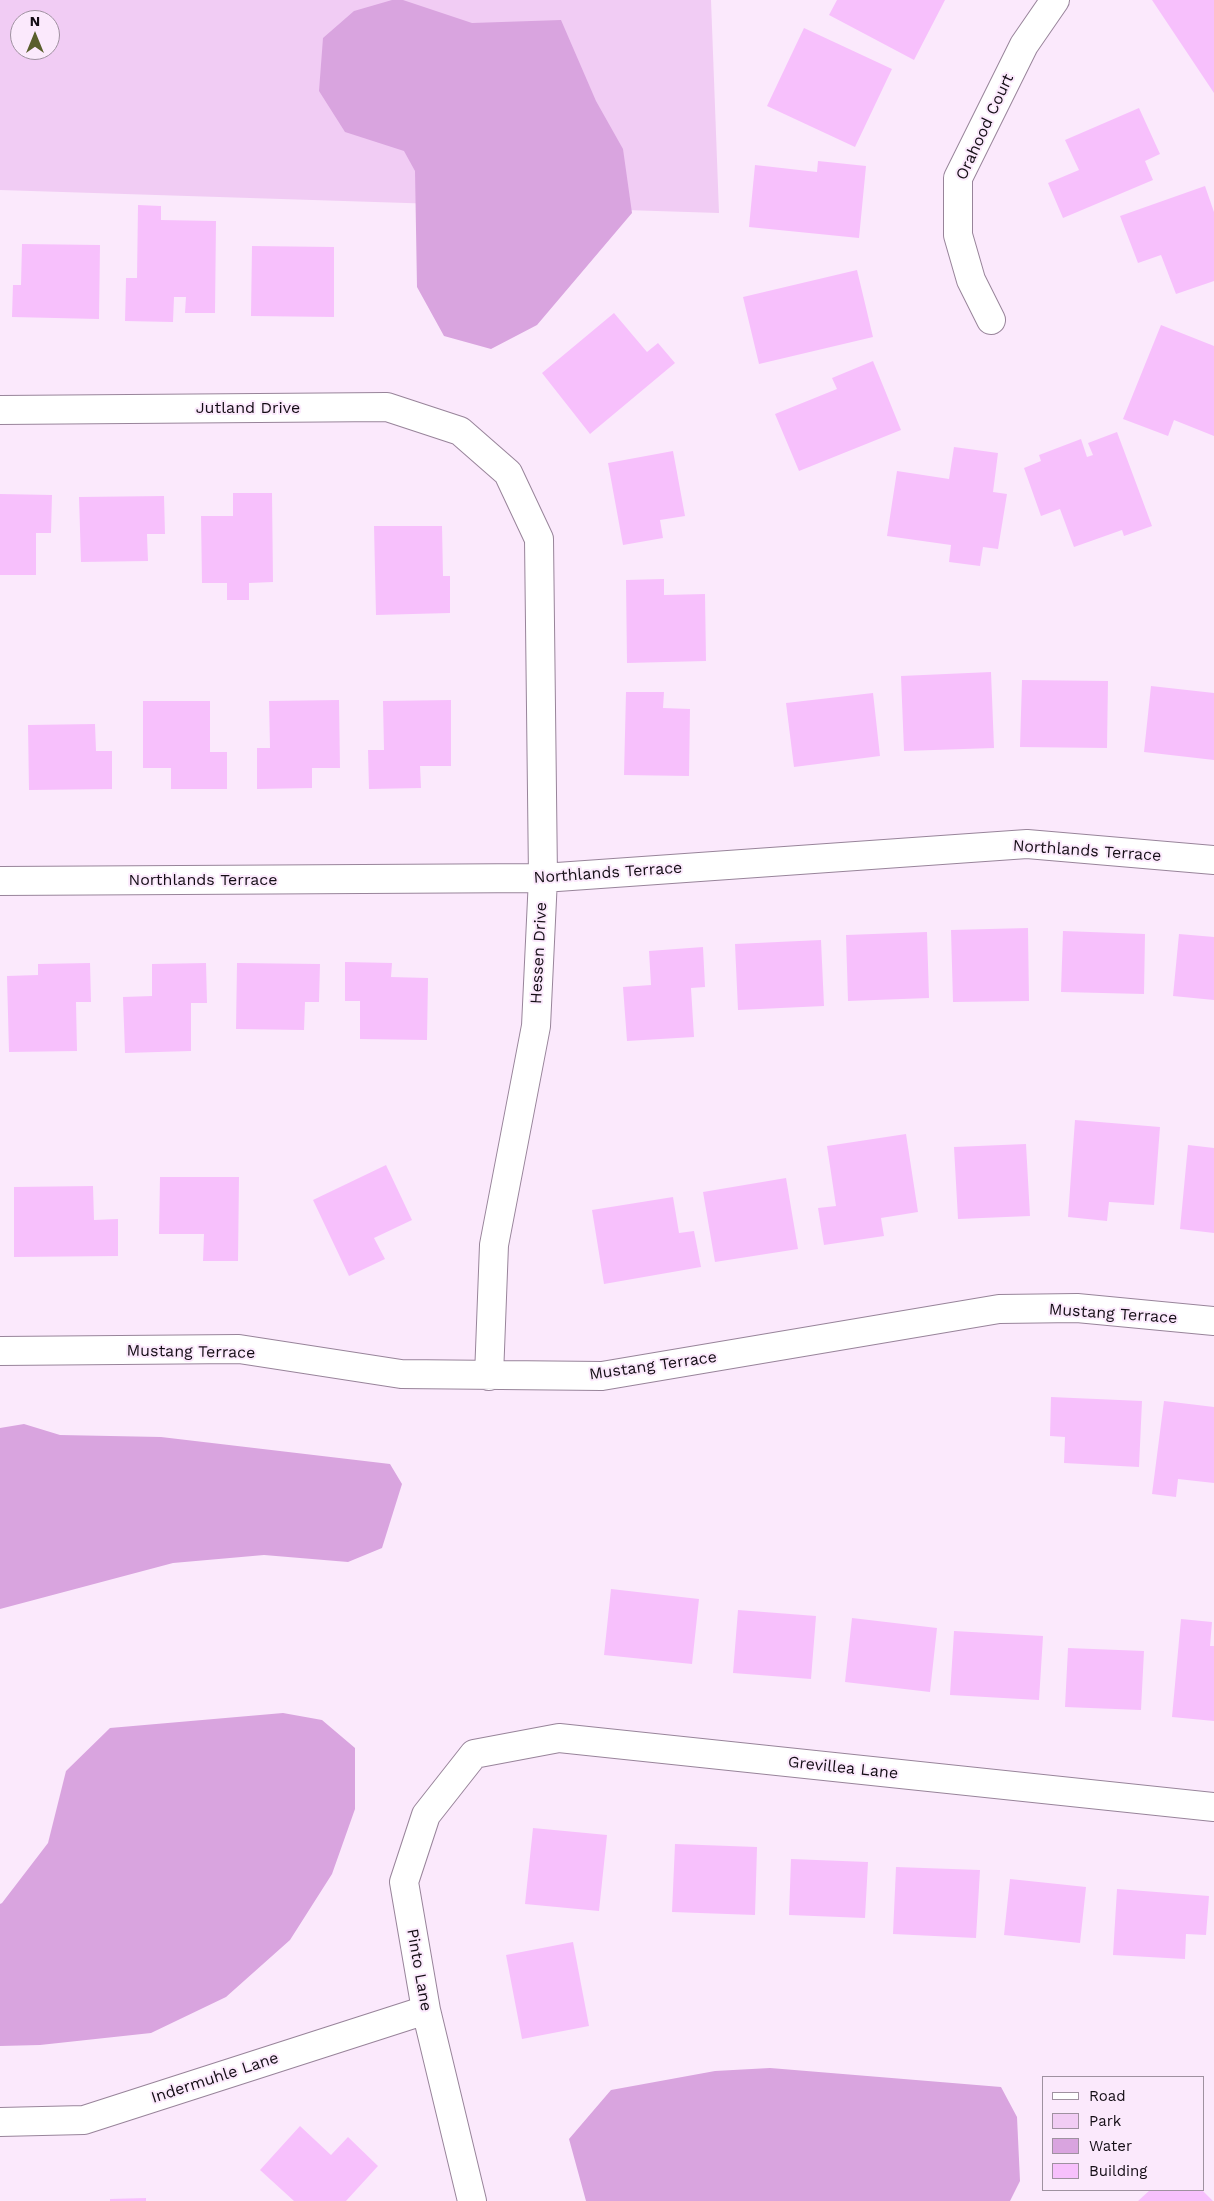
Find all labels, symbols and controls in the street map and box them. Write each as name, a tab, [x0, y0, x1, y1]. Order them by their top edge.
north arrow	[10, 10, 60, 60]
text: N	[30, 13, 40, 29]
street label: Orahood Court	[952, 71, 1018, 183]
street label: Jutland Drive	[196, 398, 300, 418]
street label: Northlands Terrace	[1012, 836, 1162, 866]
street label: Northlands Terrace	[533, 858, 683, 888]
street label: Northlands Terrace	[129, 870, 277, 890]
street label: Hessen Drive	[527, 902, 551, 1004]
street label: Mustang Terrace	[1048, 1300, 1178, 1328]
street label: Mustang Terrace	[126, 1341, 256, 1363]
street label: Mustang Terrace	[588, 1348, 718, 1384]
street label: Grevillea Lane	[787, 1753, 899, 1783]
street label: Pinto Lane	[402, 1927, 436, 2013]
street label: Indermuhle Lane	[149, 2048, 281, 2108]
legend	[1042, 2076, 1204, 2191]
text: Road	[1089, 2087, 1126, 2105]
text: Park	[1089, 2112, 1121, 2130]
text: Water	[1089, 2137, 1132, 2155]
text: Building	[1089, 2162, 1147, 2180]

